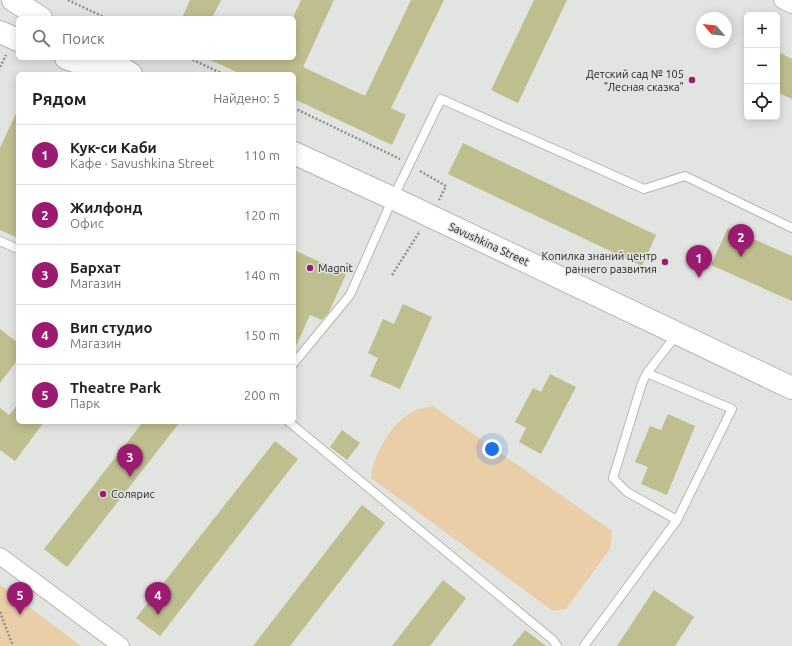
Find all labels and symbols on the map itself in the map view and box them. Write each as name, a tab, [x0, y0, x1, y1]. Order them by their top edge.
north arrow	[696, 12, 732, 48]
place label: Детский сад № 105 "Лесная сказка"	[586, 68, 684, 93]
marker: Детский сад № 105 "Лесная сказка"	[687, 75, 697, 85]
street label: Savushkina Street	[447, 220, 532, 268]
pin: 2	[728, 224, 754, 257]
pin: 1	[686, 245, 712, 278]
place label: Копилка знаний центр раннего развития	[541, 250, 657, 275]
marker: Копилка знаний центр раннего развития	[660, 257, 670, 267]
place label: Magnit	[318, 262, 353, 274]
marker: Magnit	[305, 263, 315, 273]
your location	[482, 439, 502, 459]
pin: 3	[117, 444, 143, 477]
place label: Солярис	[111, 488, 155, 500]
marker: Солярис	[98, 489, 108, 499]
pin: 5	[7, 582, 33, 615]
pin: 4	[145, 582, 171, 615]

